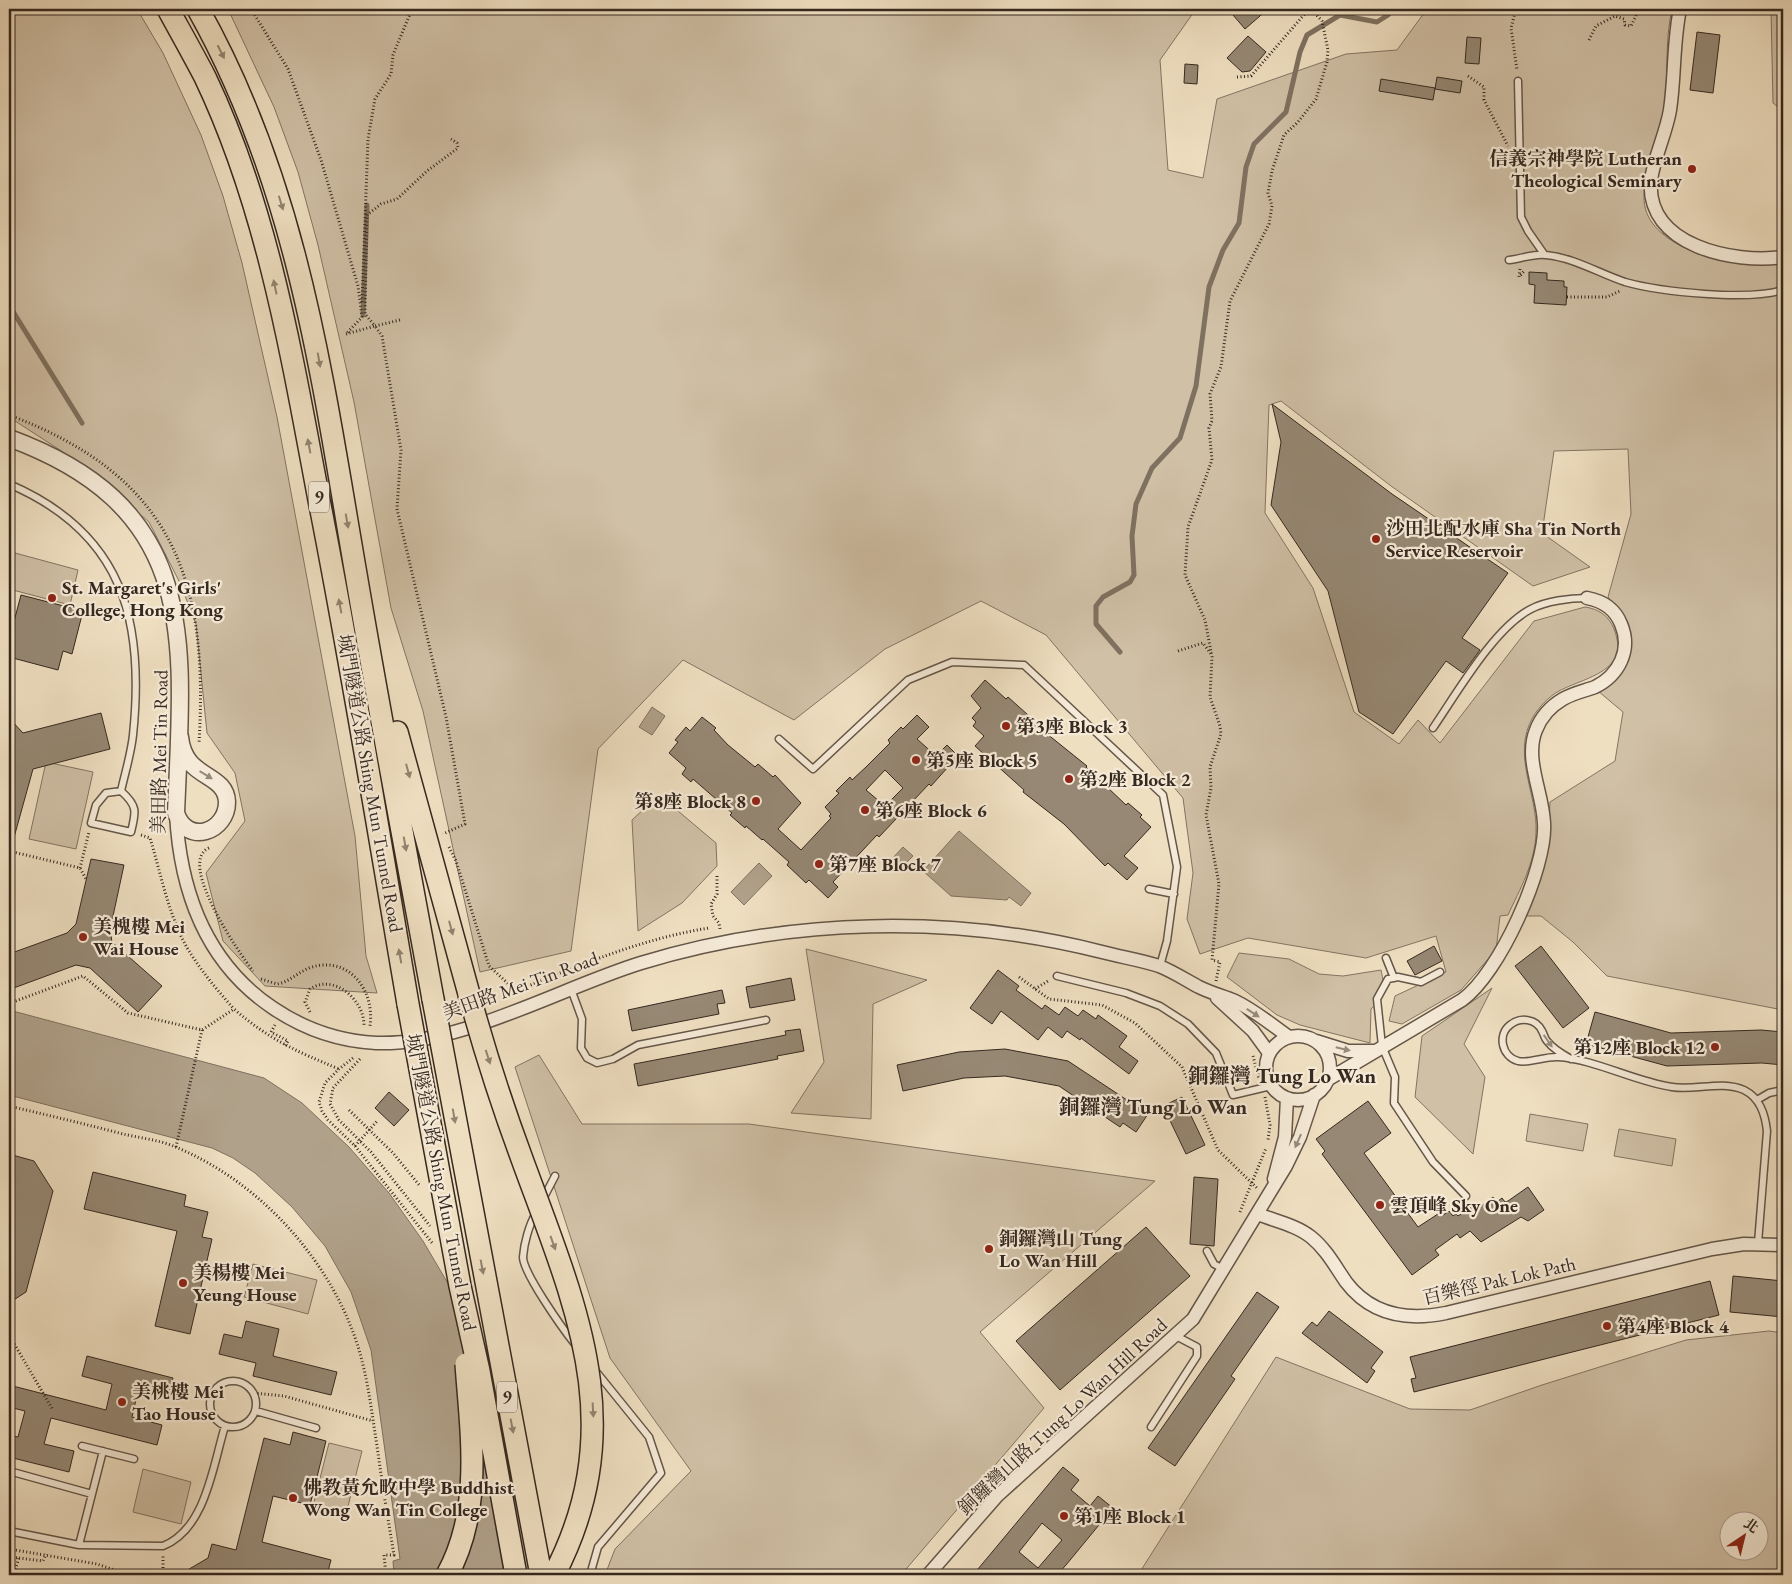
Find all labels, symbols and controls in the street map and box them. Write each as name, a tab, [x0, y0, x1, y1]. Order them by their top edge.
one-way arrow	[217, 45, 225, 59]
place label: 信義宗神學院 Lutheran Theological Seminary	[1489, 146, 1683, 193]
marker: 信義宗神學院 Lutheran Theological Seminary	[1686, 163, 1698, 175]
one-way arrow	[278, 195, 286, 210]
one-way arrow	[271, 279, 279, 295]
one-way arrow	[316, 353, 324, 369]
one-way arrow	[305, 439, 313, 454]
road number: 9	[309, 482, 329, 512]
one-way arrow	[343, 513, 351, 529]
place label: 沙田北配水庫 Sha Tin North Service Reservoir	[1386, 516, 1621, 563]
marker: 沙田北配水庫 Sha Tin North Service Reservoir	[1370, 533, 1382, 545]
place label: St. Margaret's Girls' College, Hong Kong	[62, 575, 224, 622]
marker: St. Margaret's Girls' College, Hong Kong	[46, 592, 58, 604]
one-way arrow	[336, 598, 344, 613]
street label: 城門隧道公路 Shing Mun Tunnel Road	[332, 632, 409, 935]
street label: 美田路 Mei Tin Road	[146, 669, 173, 834]
place label: 第3座 Block 3	[1016, 714, 1128, 739]
marker: 第3座 Block 3	[1000, 720, 1012, 732]
place label: 第5座 Block 5	[926, 748, 1038, 773]
marker: 第5座 Block 5	[910, 754, 922, 766]
one-way arrow	[404, 764, 412, 779]
place label: 第2座 Block 2	[1079, 767, 1191, 792]
one-way arrow	[199, 771, 212, 780]
marker: 第2座 Block 2	[1063, 773, 1075, 785]
place label: 第8座 Block 8	[634, 789, 746, 814]
marker: 第8座 Block 8	[750, 795, 762, 807]
place label: 第6座 Block 6	[875, 798, 987, 823]
marker: 第6座 Block 6	[859, 804, 871, 816]
one-way arrow	[401, 836, 409, 852]
place label: 第7座 Block 7	[829, 852, 942, 877]
marker: 第7座 Block 7	[813, 858, 825, 870]
place label: 美槐樓 Mei Wai House	[93, 914, 185, 961]
one-way arrow	[447, 921, 455, 936]
marker: 美槐樓 Mei Wai House	[77, 931, 89, 943]
street label: 美田路 Mei Tin Road	[439, 945, 602, 1025]
one-way arrow	[395, 947, 403, 963]
one-way arrow	[1246, 1008, 1259, 1018]
street label: 城門隧道公路 Shing Mun Tunnel Road	[400, 1031, 483, 1333]
one-way arrow	[1543, 1034, 1553, 1048]
place label: 第12座 Block 12	[1573, 1035, 1705, 1060]
marker: 第12座 Block 12	[1709, 1041, 1721, 1053]
one-way arrow	[1335, 1045, 1350, 1053]
one-way arrow	[484, 1050, 492, 1065]
district label: 銅鑼灣 Tung Lo Wan	[1188, 1062, 1376, 1089]
district label: 銅鑼灣 Tung Lo Wan	[1059, 1093, 1247, 1120]
one-way arrow	[451, 1108, 459, 1124]
one-way arrow	[1293, 1134, 1301, 1148]
place label: 雲頂峰 Sky One	[1390, 1193, 1518, 1218]
marker: 雲頂峰 Sky One	[1374, 1199, 1386, 1211]
place label: 銅鑼灣山 Tung Lo Wan Hill	[999, 1226, 1123, 1273]
one-way arrow	[550, 1236, 557, 1251]
marker: 銅鑼灣山 Tung Lo Wan Hill	[983, 1243, 995, 1255]
street label: 百樂徑 Pak Lok Path	[1420, 1251, 1578, 1310]
one-way arrow	[478, 1259, 486, 1274]
place label: 美楊樓 Mei Yeung House	[193, 1260, 297, 1307]
marker: 美楊樓 Mei Yeung House	[177, 1277, 189, 1289]
street label: 銅鑼灣山路 Tung Lo Wan Hill Road	[952, 1312, 1173, 1520]
place label: 第4座 Block 4	[1617, 1314, 1730, 1339]
marker: 第4座 Block 4	[1601, 1320, 1613, 1332]
place label: 美桃樓 Mei Tao House	[132, 1379, 224, 1426]
road number: 9	[497, 1381, 517, 1412]
marker: 美桃樓 Mei Tao House	[116, 1396, 128, 1408]
one-way arrow	[589, 1402, 597, 1418]
one-way arrow	[509, 1419, 517, 1435]
place label: 佛教黃允畋中學 Buddhist Wong Wan Tin College	[303, 1475, 514, 1522]
marker: 佛教黃允畋中學 Buddhist Wong Wan Tin College	[287, 1492, 299, 1504]
place label: 第1座 Block 1	[1074, 1504, 1186, 1529]
marker: 第1座 Block 1	[1058, 1510, 1070, 1522]
north arrow	[1720, 1512, 1770, 1562]
text: 北	[1741, 1514, 1762, 1537]

